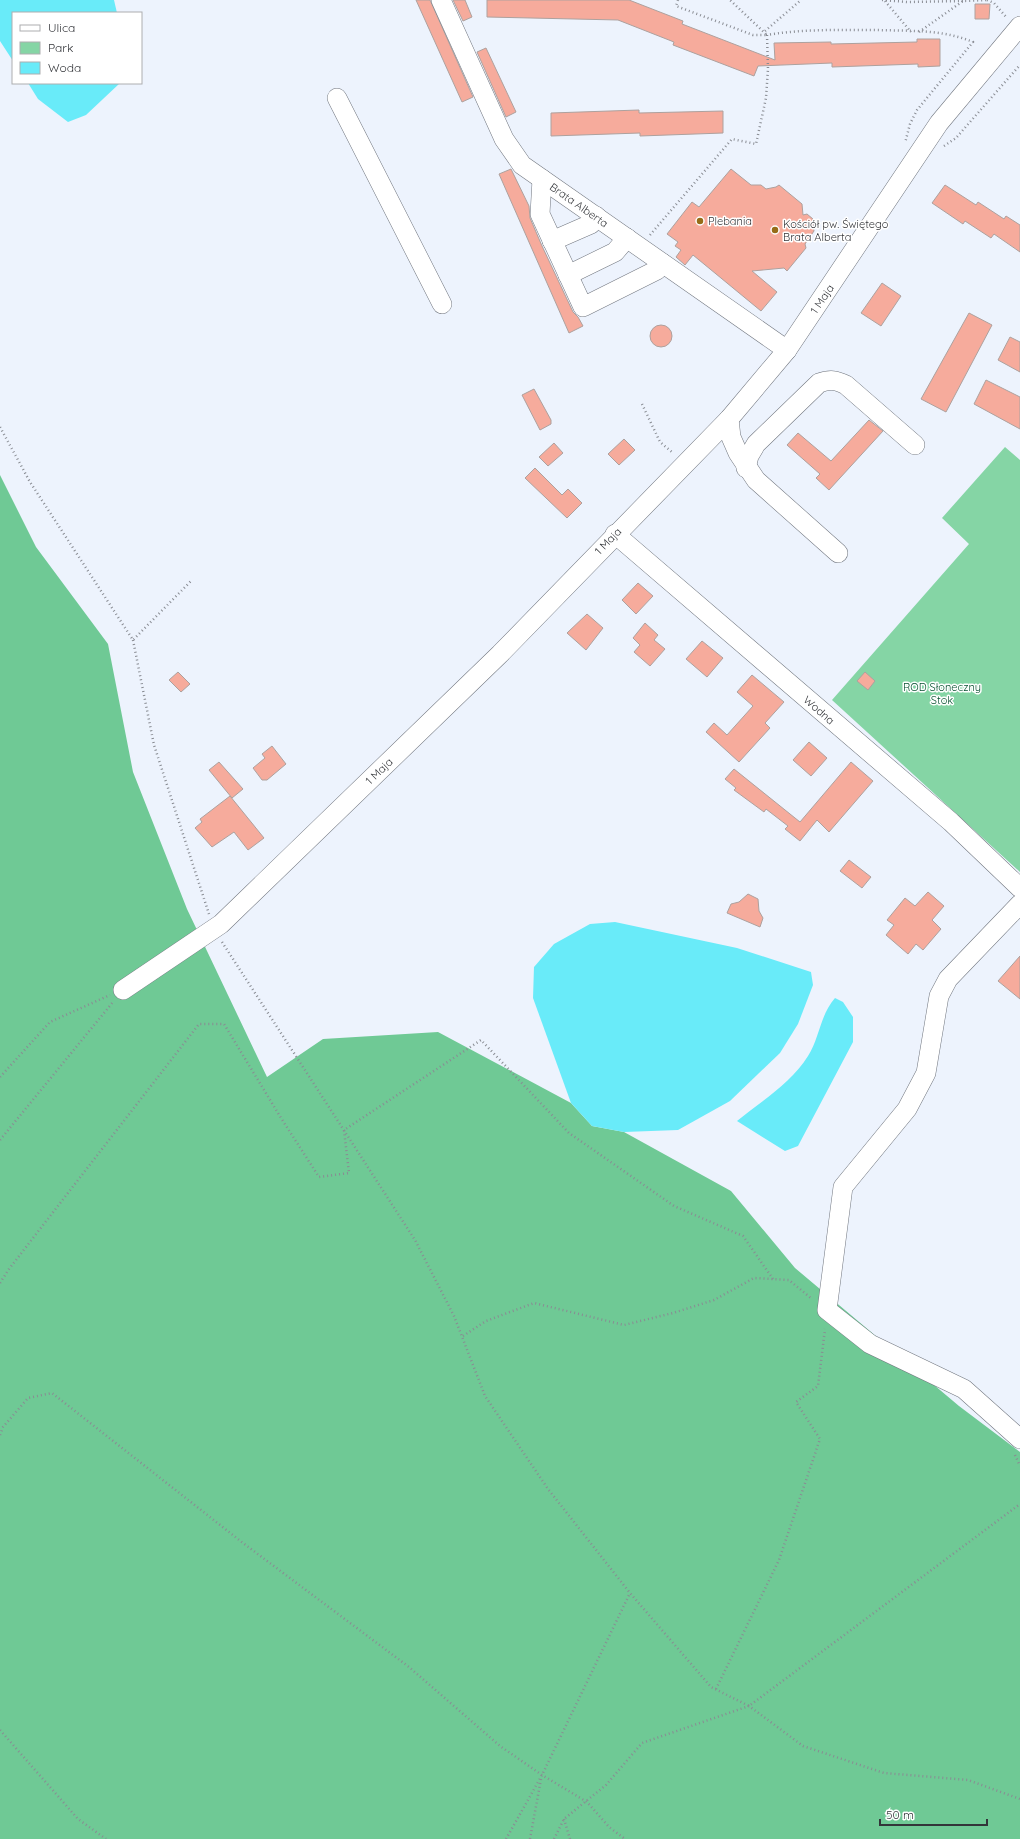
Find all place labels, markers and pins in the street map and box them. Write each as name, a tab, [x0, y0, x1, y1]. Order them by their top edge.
place label: Plebania	[708, 214, 752, 228]
marker: Plebania	[695, 216, 705, 226]
place label: Kościół pw. Świętego Brata Alberta	[783, 217, 889, 244]
marker: Kościół pw. Świętego Brata Alberta	[770, 225, 780, 235]

